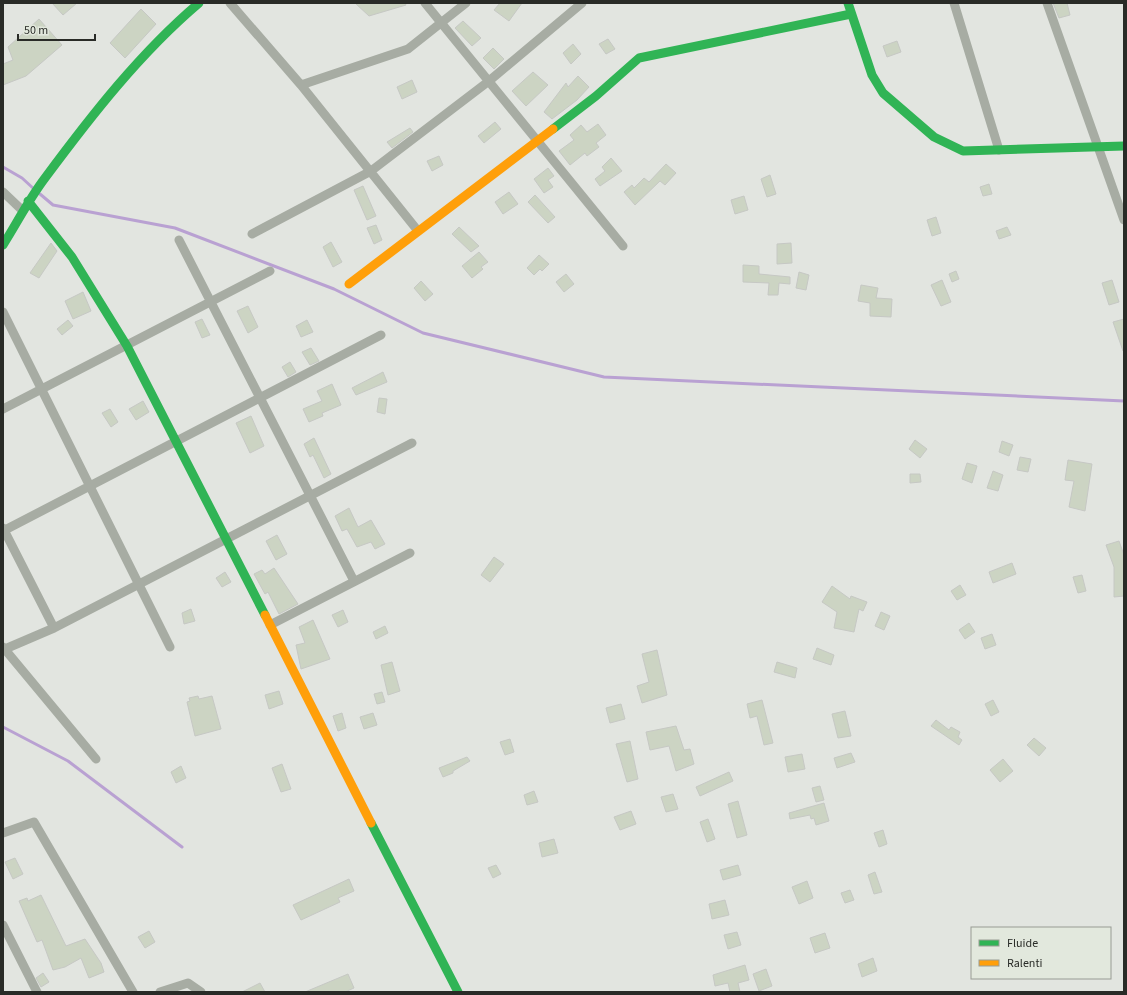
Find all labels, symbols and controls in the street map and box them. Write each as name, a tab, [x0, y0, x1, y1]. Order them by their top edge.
scale bar	[18, 16, 95, 42]
text: 50 m	[24, 22, 48, 39]
legend	[971, 927, 1111, 979]
text: Fluide	[1007, 935, 1038, 952]
text: Ralenti	[1007, 955, 1042, 972]

